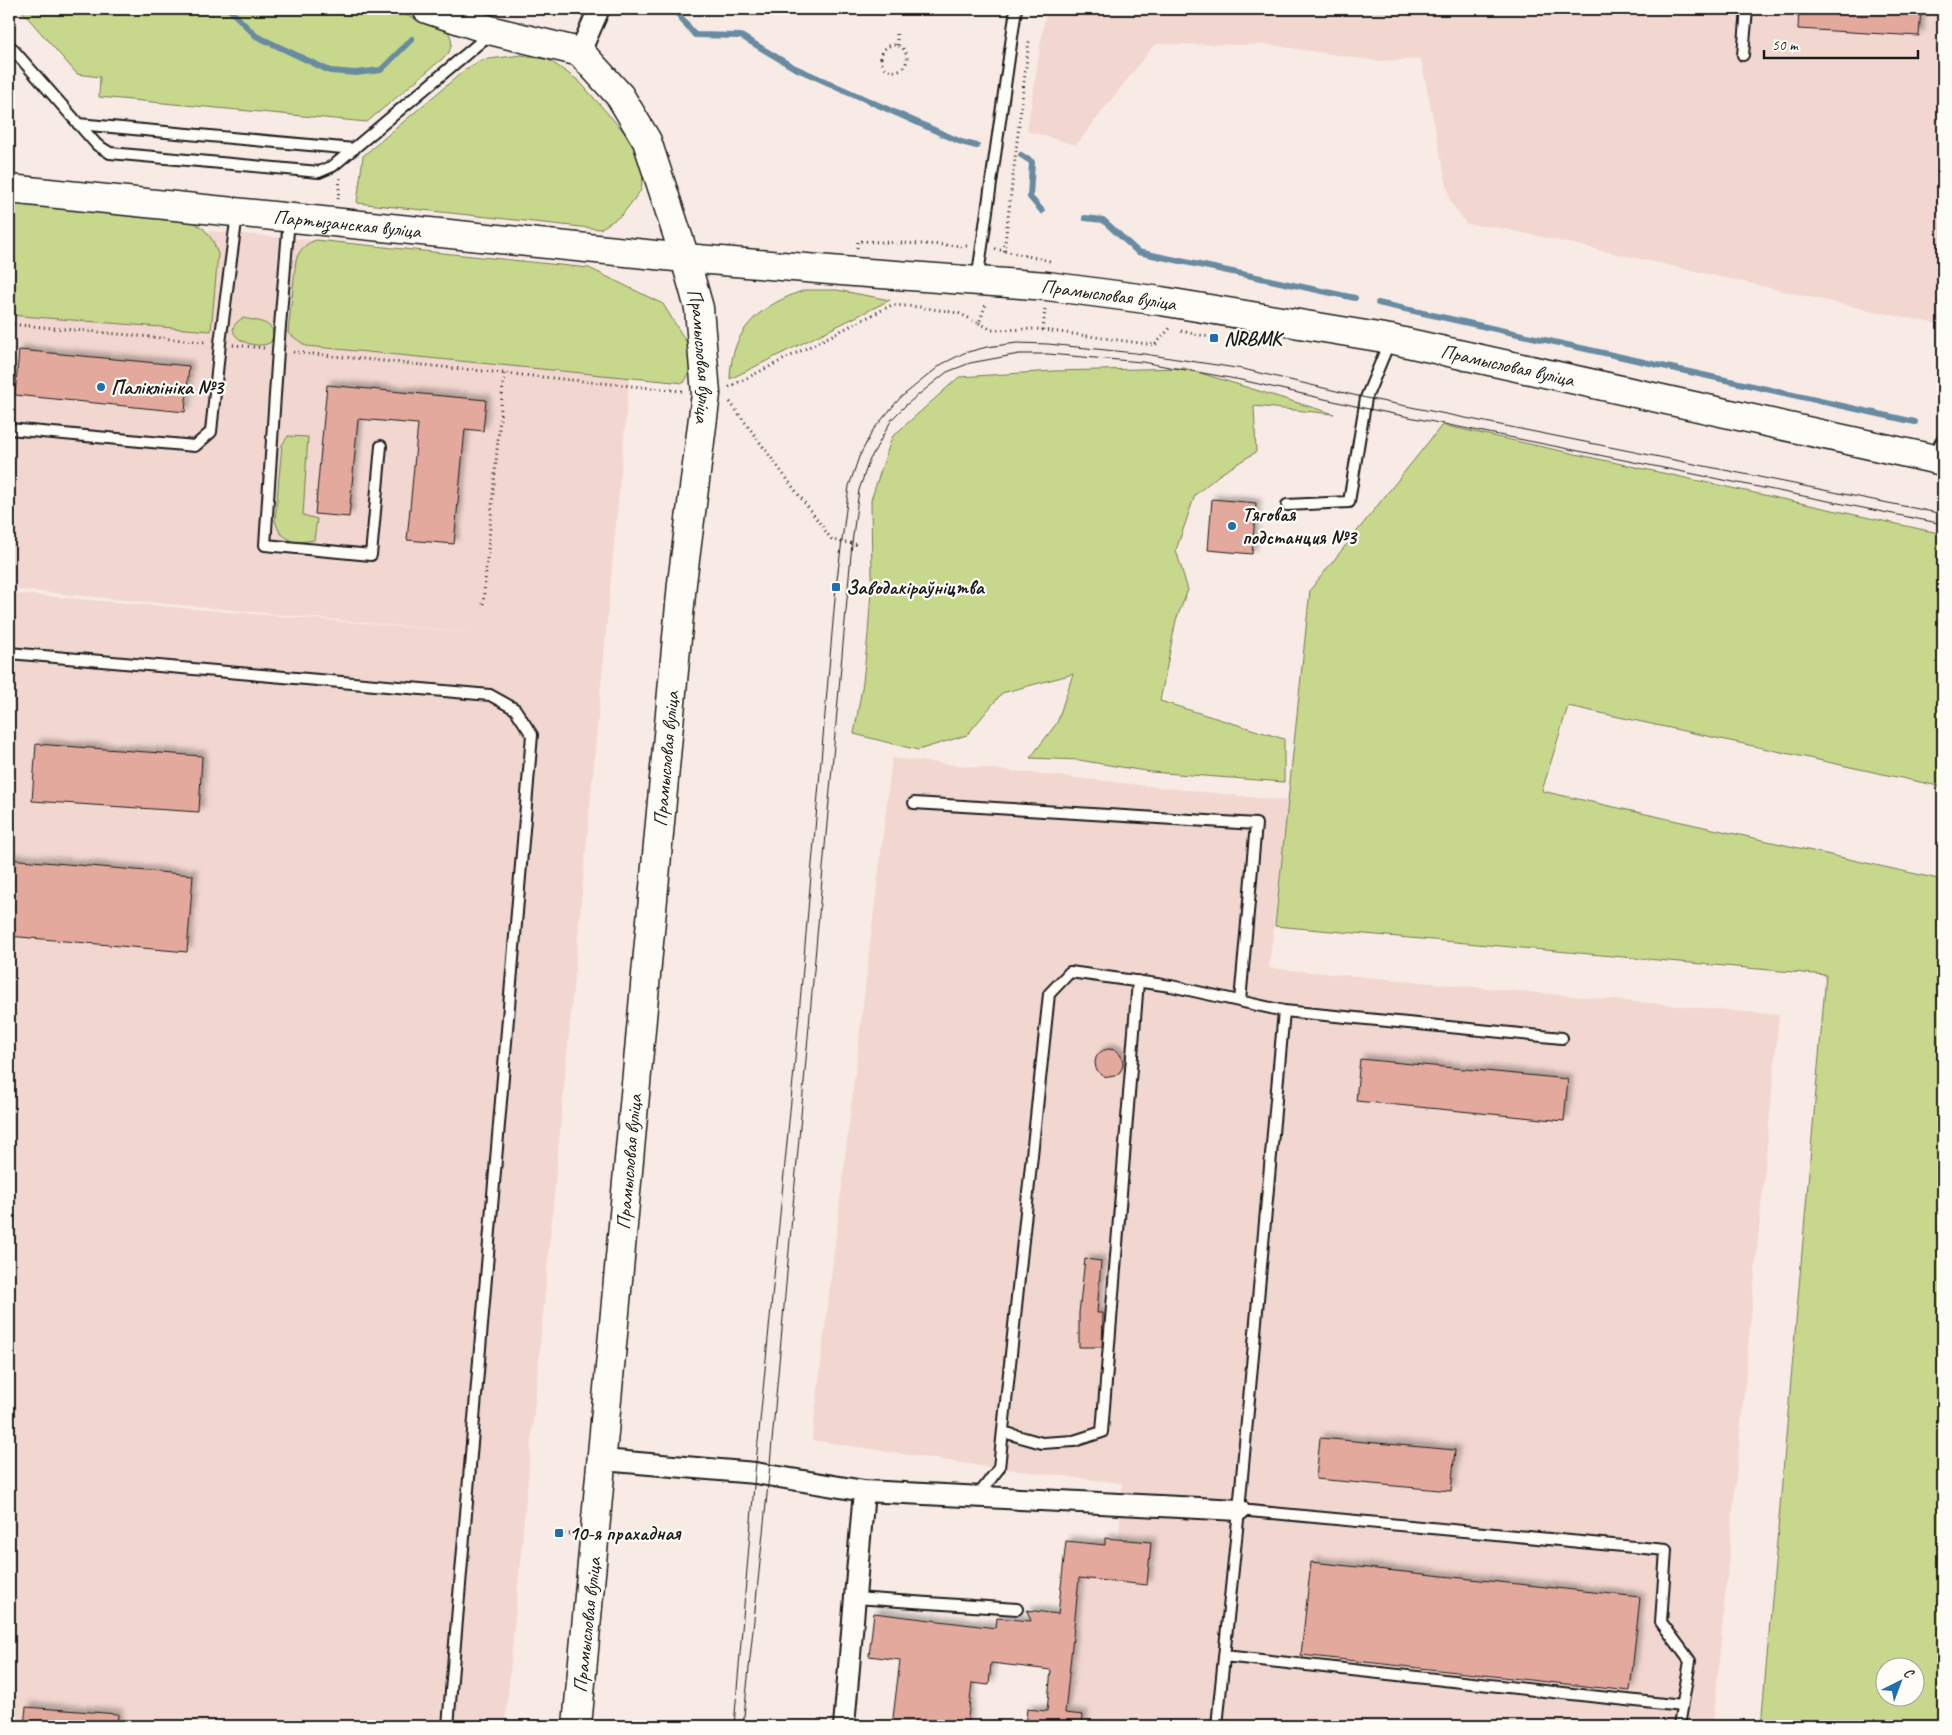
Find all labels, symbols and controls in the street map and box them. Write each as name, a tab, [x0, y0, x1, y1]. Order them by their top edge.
scale bar	[1764, 28, 1918, 60]
text: 50 m	[1772, 36, 1799, 55]
street label: Партызанская вуліца	[272, 204, 423, 244]
street label: Прамысловая вуліца	[1040, 273, 1179, 316]
street label: Прамысловая вуліца	[682, 286, 719, 426]
place label: NRBMK	[1224, 326, 1284, 351]
marker: NRBMK	[1208, 332, 1220, 344]
street label: Прамысловая вуліца	[1438, 338, 1578, 392]
place label: Паліклініка №3	[111, 375, 225, 400]
marker: Паліклініка №3	[95, 381, 107, 393]
place label: Тяговая подстанция №3	[1242, 502, 1358, 550]
marker: Тяговая подстанция №3	[1226, 520, 1238, 532]
place label: Заводакіраўніцтва	[846, 575, 986, 600]
marker: Заводакіраўніцтва	[830, 581, 842, 593]
street label: Прамысловая вуліца	[648, 689, 684, 828]
street label: Прамысловая вуліца	[611, 1092, 647, 1231]
place label: 10-я прахадная	[569, 1521, 682, 1546]
marker: 10-я прахадная	[553, 1527, 565, 1539]
street label: Прамысловая вуліца	[567, 1555, 607, 1694]
north arrow	[1874, 1658, 1924, 1708]
text: С	[1900, 1664, 1918, 1683]

